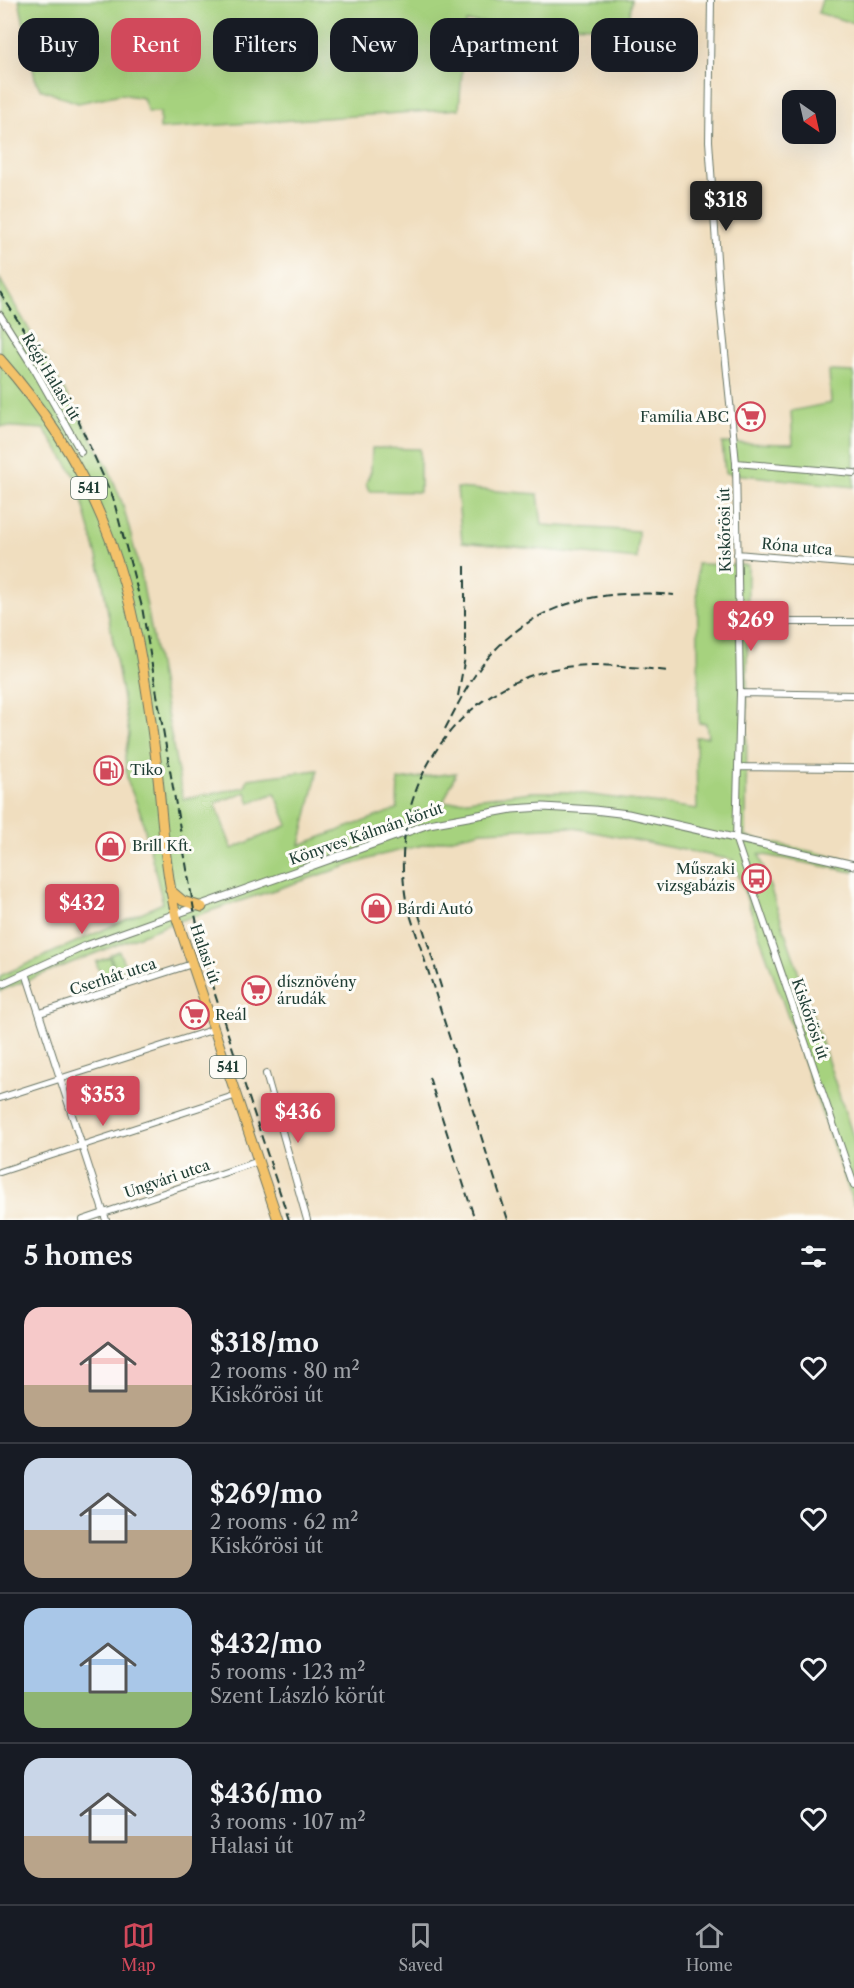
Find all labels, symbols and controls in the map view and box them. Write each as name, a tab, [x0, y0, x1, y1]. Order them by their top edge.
chip: Buy	[18, 18, 99, 72]
chip: Rent	[111, 18, 201, 72]
chip: Filters	[213, 18, 318, 72]
chip: New	[330, 18, 418, 72]
chip: Apartment	[430, 18, 579, 72]
chip: House	[591, 18, 698, 72]
north arrow	[782, 90, 836, 144]
map controls	[782, 90, 836, 144]
pin: $318	[690, 181, 762, 232]
text: $318	[704, 188, 748, 212]
street label: Régi Halasi út	[18, 330, 85, 424]
supermarket icon: Família ABC	[734, 401, 766, 433]
place label: Família ABC	[640, 407, 729, 426]
road number: 541	[71, 477, 107, 499]
street label: Kiskőrösi út	[714, 487, 735, 573]
street label: Róna utca	[761, 534, 834, 559]
pin: $269	[715, 601, 787, 652]
text: $269	[728, 608, 774, 632]
fuel station icon: Tiko	[93, 754, 125, 786]
place label: Tiko	[130, 760, 163, 779]
street label: Könyves Kálmán körút	[286, 798, 446, 869]
shop icon: Brill Kft.	[95, 830, 127, 862]
place label: Brill Kft.	[132, 836, 192, 855]
place label: Műszaki vizsgabázis	[655, 859, 735, 895]
bus stop icon: Műszaki vizsgabázis	[740, 862, 772, 894]
pin: $432	[46, 884, 118, 935]
text: $432	[59, 891, 105, 915]
shop icon: Bárdi Autó	[360, 893, 392, 925]
place label: Bárdi Autó	[397, 899, 473, 918]
street label: Halasi út	[186, 921, 225, 987]
street label: Cserhát utca	[67, 954, 159, 999]
place label: dísznövény árudák	[277, 972, 357, 1008]
supermarket icon: dísznövény árudák	[240, 975, 272, 1007]
street label: Kiskőrösi út	[788, 976, 833, 1063]
supermarket icon: Reál	[178, 999, 210, 1031]
place label: Reál	[215, 1005, 247, 1024]
road number: 541	[210, 1056, 246, 1078]
pin: $353	[67, 1076, 139, 1127]
text: $353	[81, 1083, 125, 1107]
pin: $436	[262, 1093, 334, 1144]
text: $436	[275, 1100, 321, 1124]
street label: Ungvári utca	[122, 1155, 212, 1202]
text: 5 homes	[24, 1240, 133, 1272]
icon: filters	[797, 1240, 830, 1273]
text: $318/mo	[210, 1327, 319, 1359]
icon: home	[72, 1331, 144, 1403]
icon: heart	[797, 1351, 830, 1384]
text: 2 rooms · 80 m²	[210, 1359, 360, 1383]
text: Kiskőrösi út	[210, 1383, 323, 1407]
text: $269/mo	[210, 1478, 322, 1510]
icon: home	[72, 1482, 144, 1554]
icon: heart	[797, 1502, 830, 1535]
text: 2 rooms · 62 m²	[210, 1510, 358, 1534]
text: Kiskőrösi út	[210, 1534, 323, 1558]
text: $432/mo	[210, 1628, 322, 1660]
icon: home	[72, 1632, 144, 1704]
icon: heart	[797, 1652, 830, 1685]
text: 5 rooms · 123 m²	[210, 1660, 366, 1684]
text: Szent László körút	[210, 1684, 385, 1708]
text: $436/mo	[210, 1778, 322, 1810]
icon: home	[72, 1782, 144, 1854]
icon: heart	[797, 1802, 830, 1835]
text: 3 rooms · 107 m²	[210, 1810, 366, 1834]
text: Halasi út	[210, 1834, 293, 1858]
tab: Map	[121, 1919, 156, 1975]
tab: Saved	[398, 1919, 443, 1975]
tab: Home	[686, 1919, 733, 1975]

